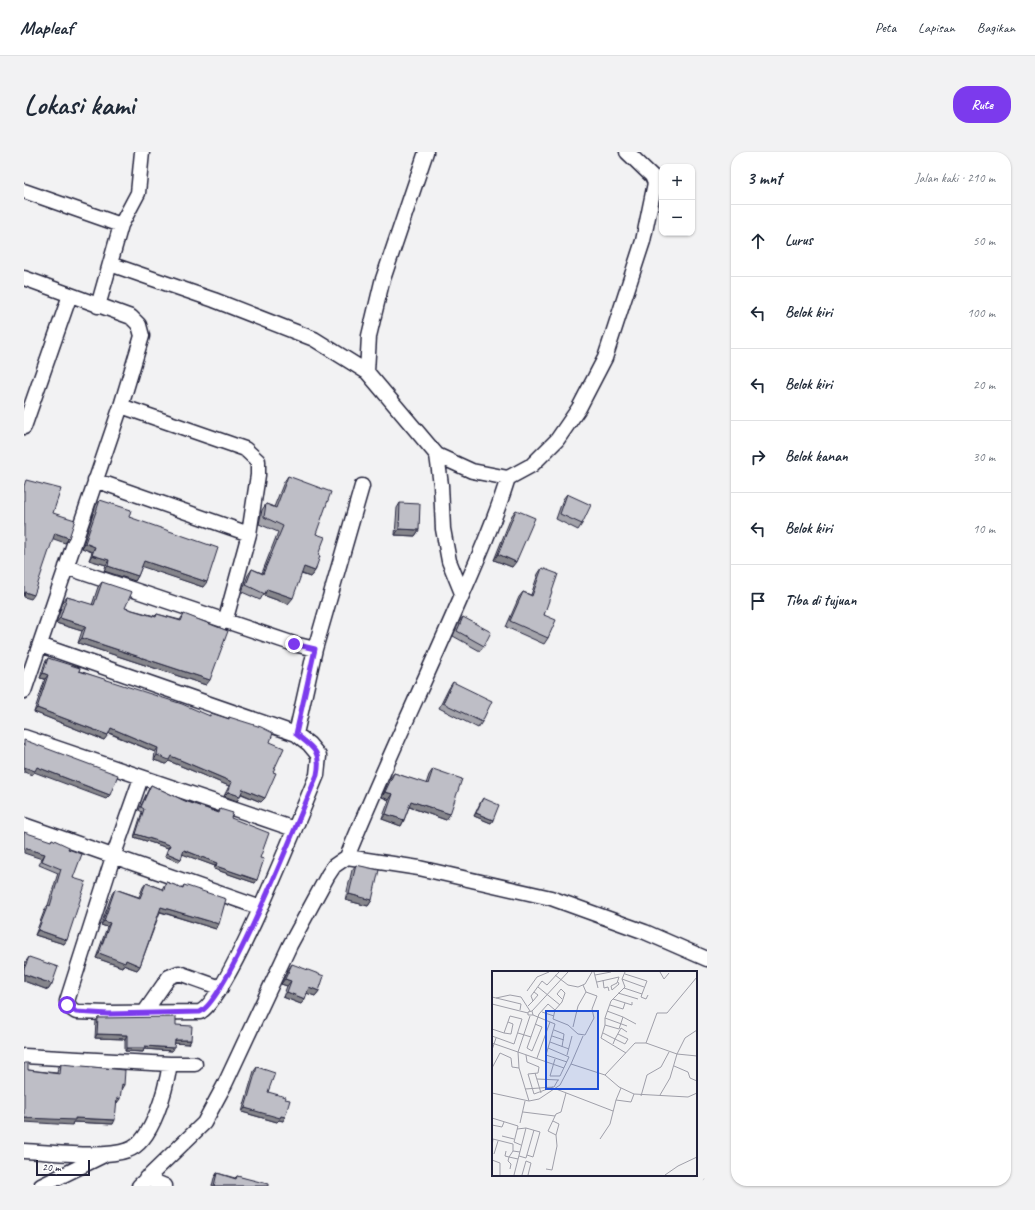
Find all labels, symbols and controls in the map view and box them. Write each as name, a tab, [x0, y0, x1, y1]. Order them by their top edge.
text: Mapleaf	[20, 16, 73, 40]
text: Peta	[875, 19, 896, 36]
text: Lapisan	[918, 19, 955, 36]
text: Bagikan	[977, 19, 1015, 36]
button: Rute	[953, 86, 1011, 123]
text: Lokasi kami	[24, 87, 134, 122]
map controls	[659, 164, 695, 236]
button: +	[659, 164, 695, 200]
text: 3 mnt	[747, 168, 782, 189]
text: Jalan kaki · 210 m	[915, 170, 995, 186]
button: −	[659, 200, 695, 236]
icon: ahead	[747, 230, 769, 252]
text: Lurus	[785, 231, 813, 250]
text: 50 m	[973, 233, 995, 249]
icon: left	[747, 302, 769, 324]
text: Belok kiri	[785, 303, 832, 322]
text: 100 m	[967, 305, 995, 321]
icon: left	[747, 374, 769, 396]
text: Belok kiri	[785, 375, 832, 394]
text: 20 m	[973, 377, 995, 393]
icon: right	[747, 446, 769, 468]
text: Belok kanan	[785, 447, 848, 466]
text: 30 m	[973, 449, 995, 465]
icon: left	[747, 518, 769, 540]
text: Belok kiri	[785, 519, 832, 538]
text: 10 m	[973, 521, 995, 537]
icon: arrive	[747, 590, 769, 612]
text: Tiba di tujuan	[785, 591, 856, 610]
route end	[285, 635, 303, 653]
inset map	[492, 971, 697, 1176]
route start	[58, 996, 76, 1014]
scale bar	[36, 1158, 90, 1177]
text: 20 m	[42, 1160, 61, 1174]

